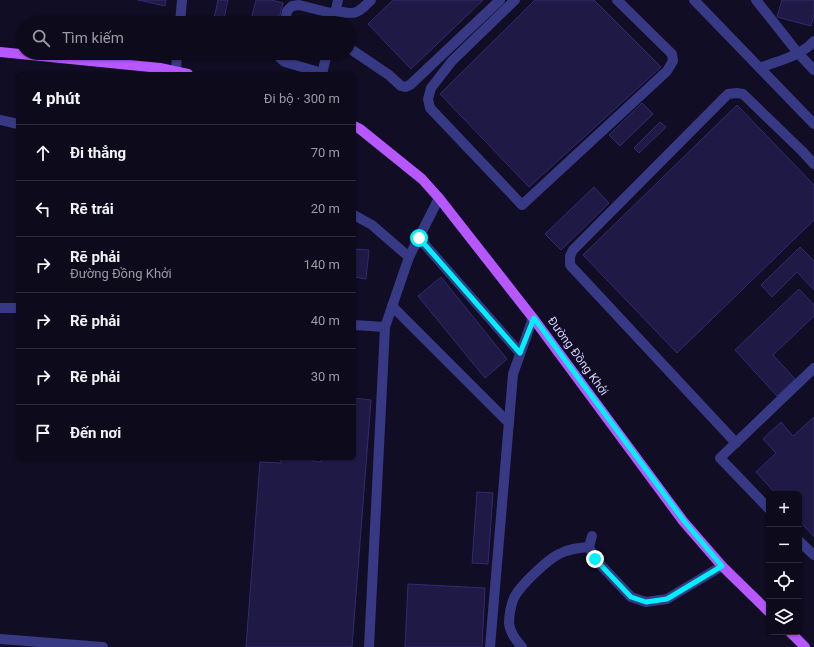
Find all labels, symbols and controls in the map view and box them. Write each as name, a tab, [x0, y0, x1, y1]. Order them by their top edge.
search box	[16, 16, 356, 60]
icon: search	[30, 27, 52, 49]
text: Tìm kiếm	[62, 29, 124, 47]
text: 4 phút	[32, 88, 80, 108]
text: Đi bộ · 300 m	[264, 91, 340, 106]
icon: ahead	[32, 142, 54, 164]
text: Đi thẳng	[70, 144, 126, 162]
text: 70 m	[311, 145, 340, 160]
icon: left	[32, 198, 54, 220]
text: Rẽ trái	[70, 200, 114, 218]
text: 20 m	[311, 201, 340, 216]
route start	[410, 229, 428, 247]
text: Rẽ phải	[70, 248, 120, 266]
icon: right	[32, 254, 54, 276]
text: 140 m	[303, 257, 340, 272]
text: Đường Đồng Khởi	[70, 266, 172, 281]
icon: right	[32, 310, 54, 332]
text: Rẽ phải	[70, 312, 120, 330]
text: 40 m	[311, 313, 340, 328]
street label: Đường Đồng Khởi	[545, 314, 611, 398]
icon: right	[32, 366, 54, 388]
text: Rẽ phải	[70, 368, 120, 386]
text: 30 m	[311, 369, 340, 384]
icon: arrive	[32, 422, 54, 444]
text: Đến nơi	[70, 424, 121, 442]
map controls	[766, 491, 802, 635]
button: +	[766, 491, 802, 527]
button: −	[766, 527, 802, 563]
route end	[586, 550, 604, 568]
button: locate	[766, 563, 802, 599]
button: layers	[766, 599, 802, 635]

